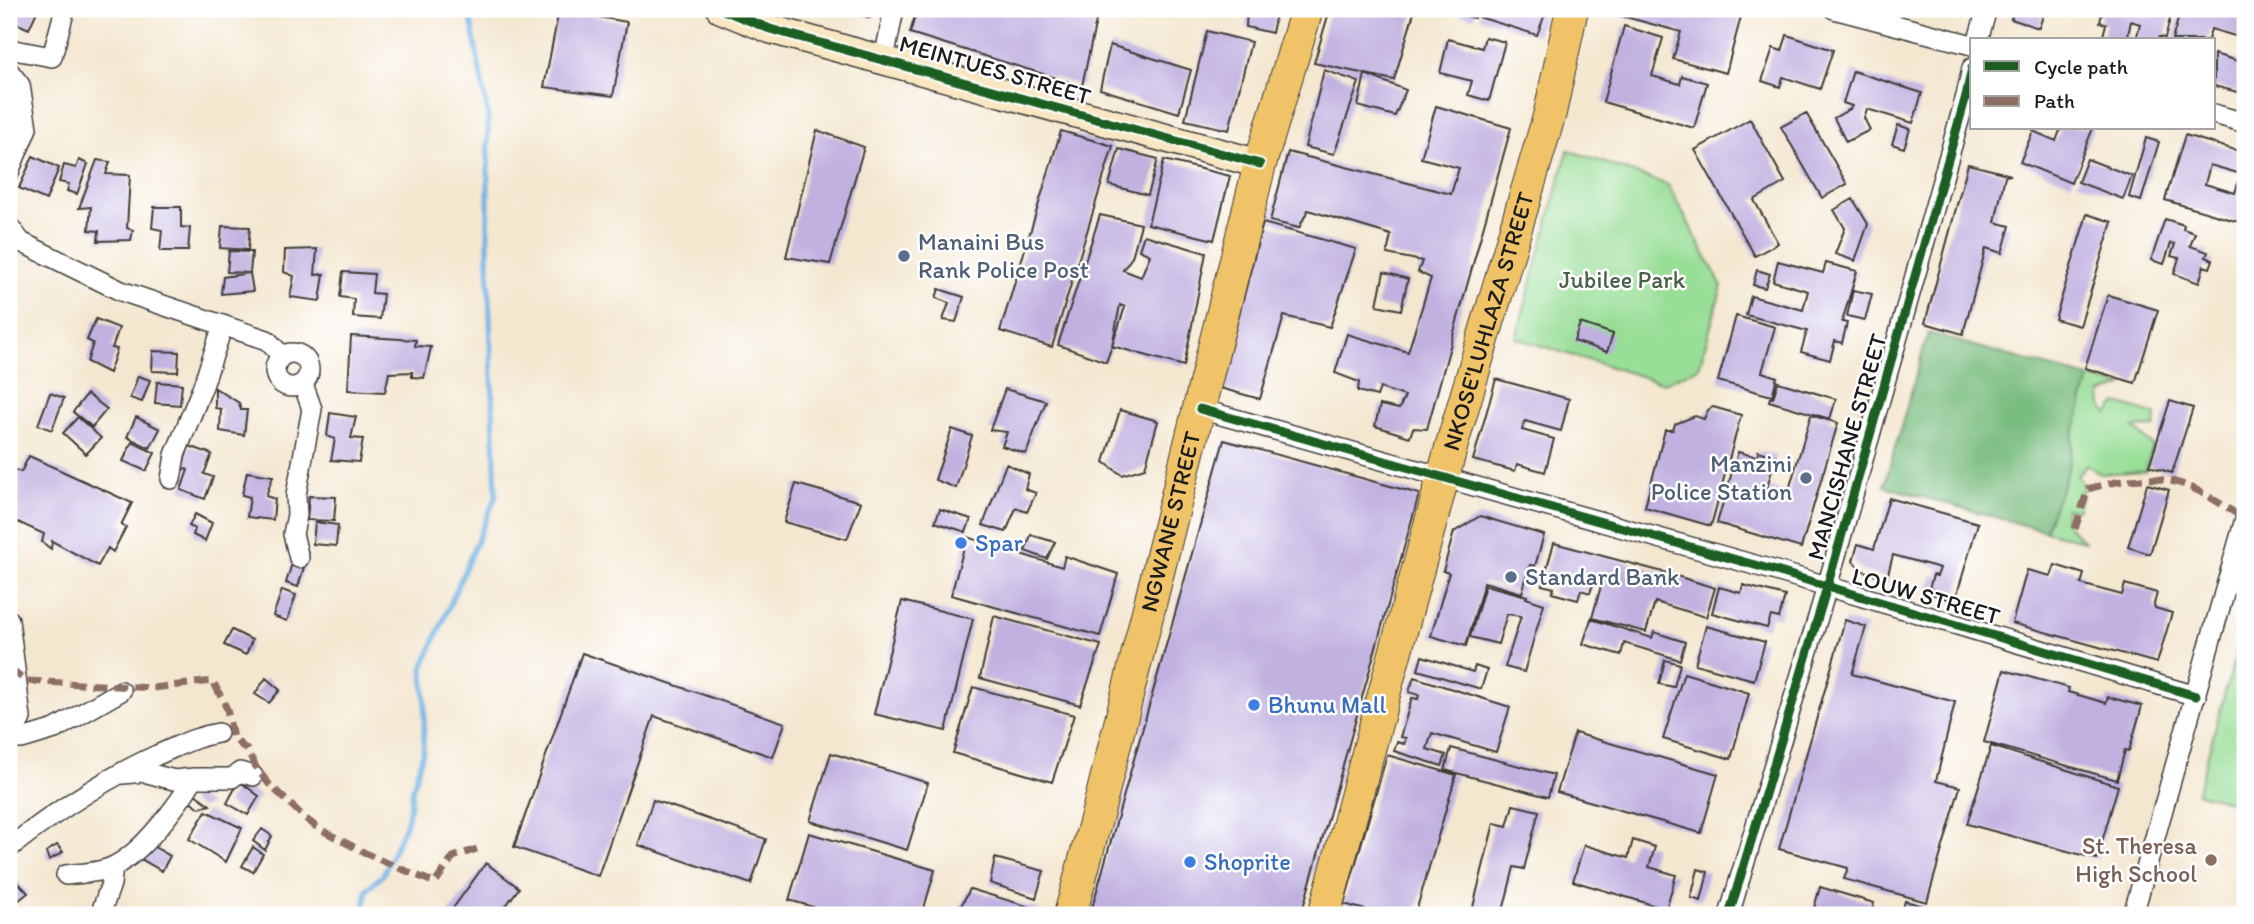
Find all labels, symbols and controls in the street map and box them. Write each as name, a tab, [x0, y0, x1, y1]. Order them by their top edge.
street label: MEINTUES STREET	[896, 28, 1095, 111]
legend	[1970, 38, 2216, 130]
text: Cycle path	[2034, 54, 2128, 79]
text: Path	[2034, 88, 2075, 113]
street label: NKOSE'LUHLAZA STREET	[1436, 188, 1540, 454]
place label: Manaini Bus Rank Police Post	[918, 227, 1089, 284]
marker: Manaini Bus Rank Police Post	[896, 248, 912, 264]
park label: Jubilee Park	[1559, 265, 1686, 294]
street label: MANCISHANE STREET	[1800, 330, 1893, 563]
street label: NGWANE STREET	[1134, 428, 1207, 615]
place label: Manzini Police Station	[1651, 449, 1792, 506]
marker: Manzini Police Station	[1798, 470, 1814, 486]
place label: Spar	[975, 528, 1023, 557]
marker: Spar	[953, 535, 969, 551]
street label: LOUW STREET	[1849, 561, 2004, 631]
place label: Standard Bank	[1525, 562, 1680, 591]
marker: Standard Bank	[1503, 569, 1519, 585]
place label: Bhunu Mall	[1268, 690, 1387, 719]
marker: Bhunu Mall	[1246, 697, 1262, 713]
place label: St. Theresa High School	[2075, 831, 2198, 888]
place label: Shoprite	[1204, 847, 1291, 876]
marker: St. Theresa High School	[2203, 852, 2219, 868]
marker: Shoprite	[1182, 854, 1198, 870]

